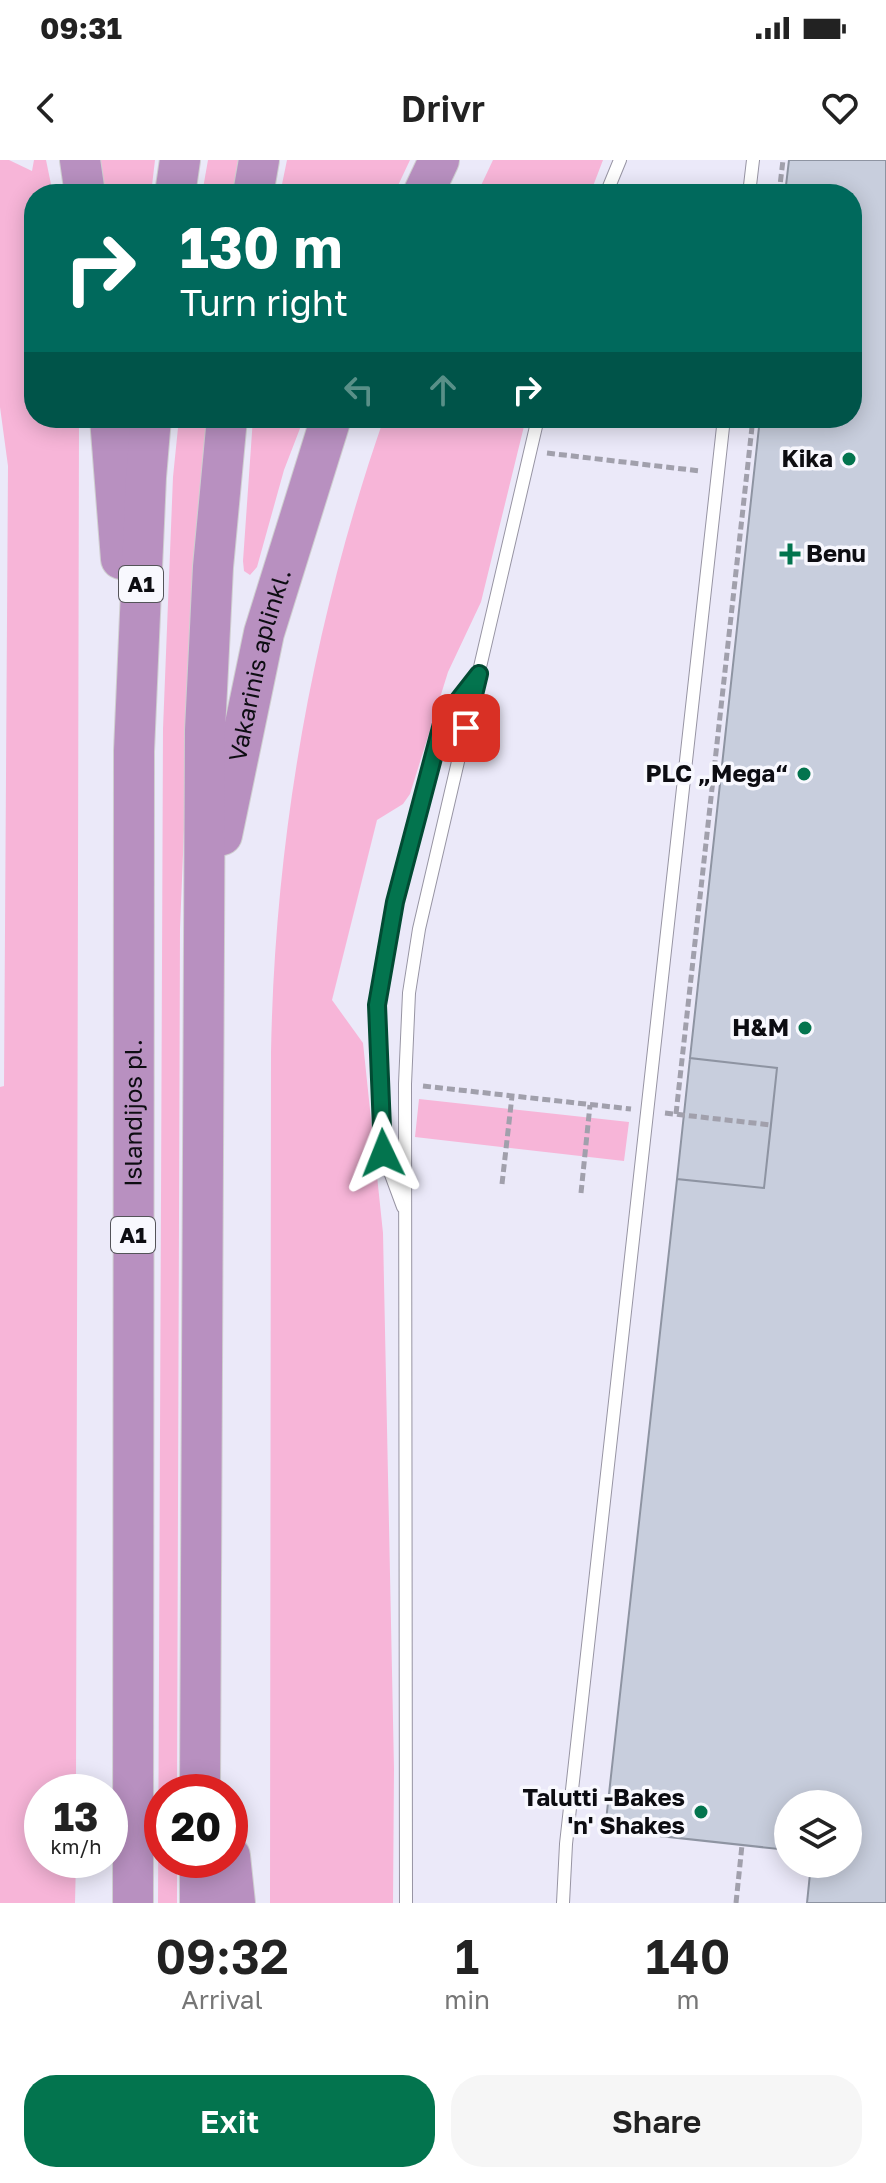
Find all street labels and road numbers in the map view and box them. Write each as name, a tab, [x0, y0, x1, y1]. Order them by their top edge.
street label: Vakarinis aplinkl.	[222, 565, 296, 764]
road number: A1	[119, 566, 163, 602]
street label: Islandijos pl.	[118, 1039, 147, 1187]
road number: A1	[111, 1217, 155, 1253]

